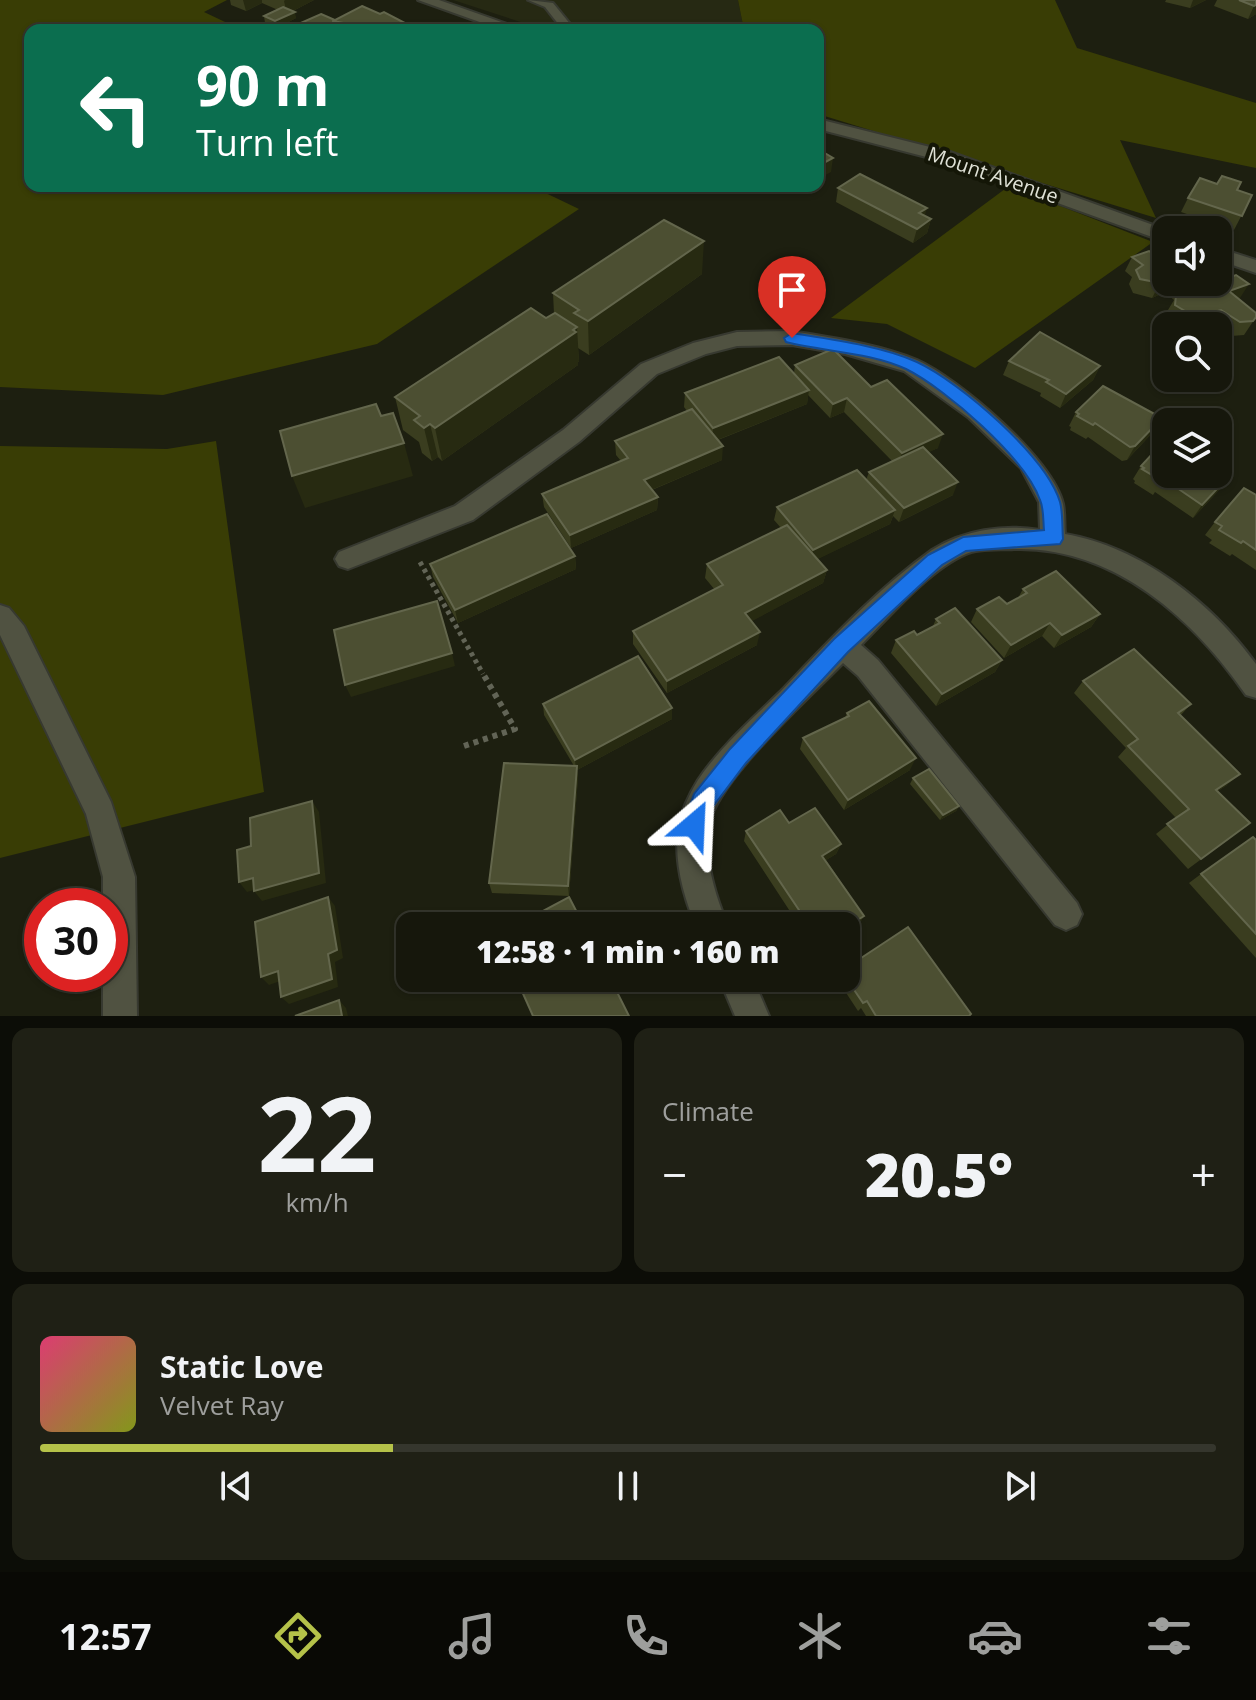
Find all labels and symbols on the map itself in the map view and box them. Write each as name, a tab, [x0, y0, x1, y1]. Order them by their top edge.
street label: Mount Avenue	[924, 140, 1062, 210]
pin	[758, 256, 826, 338]
position arrow	[652, 783, 736, 867]
speed limit sign: 30	[24, 888, 128, 992]

